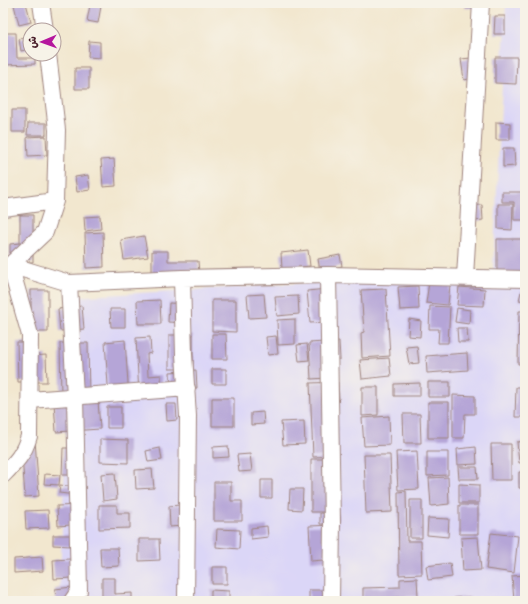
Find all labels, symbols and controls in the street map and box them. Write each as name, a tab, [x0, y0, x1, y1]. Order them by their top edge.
north arrow	[22, 22, 62, 62]
text: ش	[26, 36, 39, 49]

